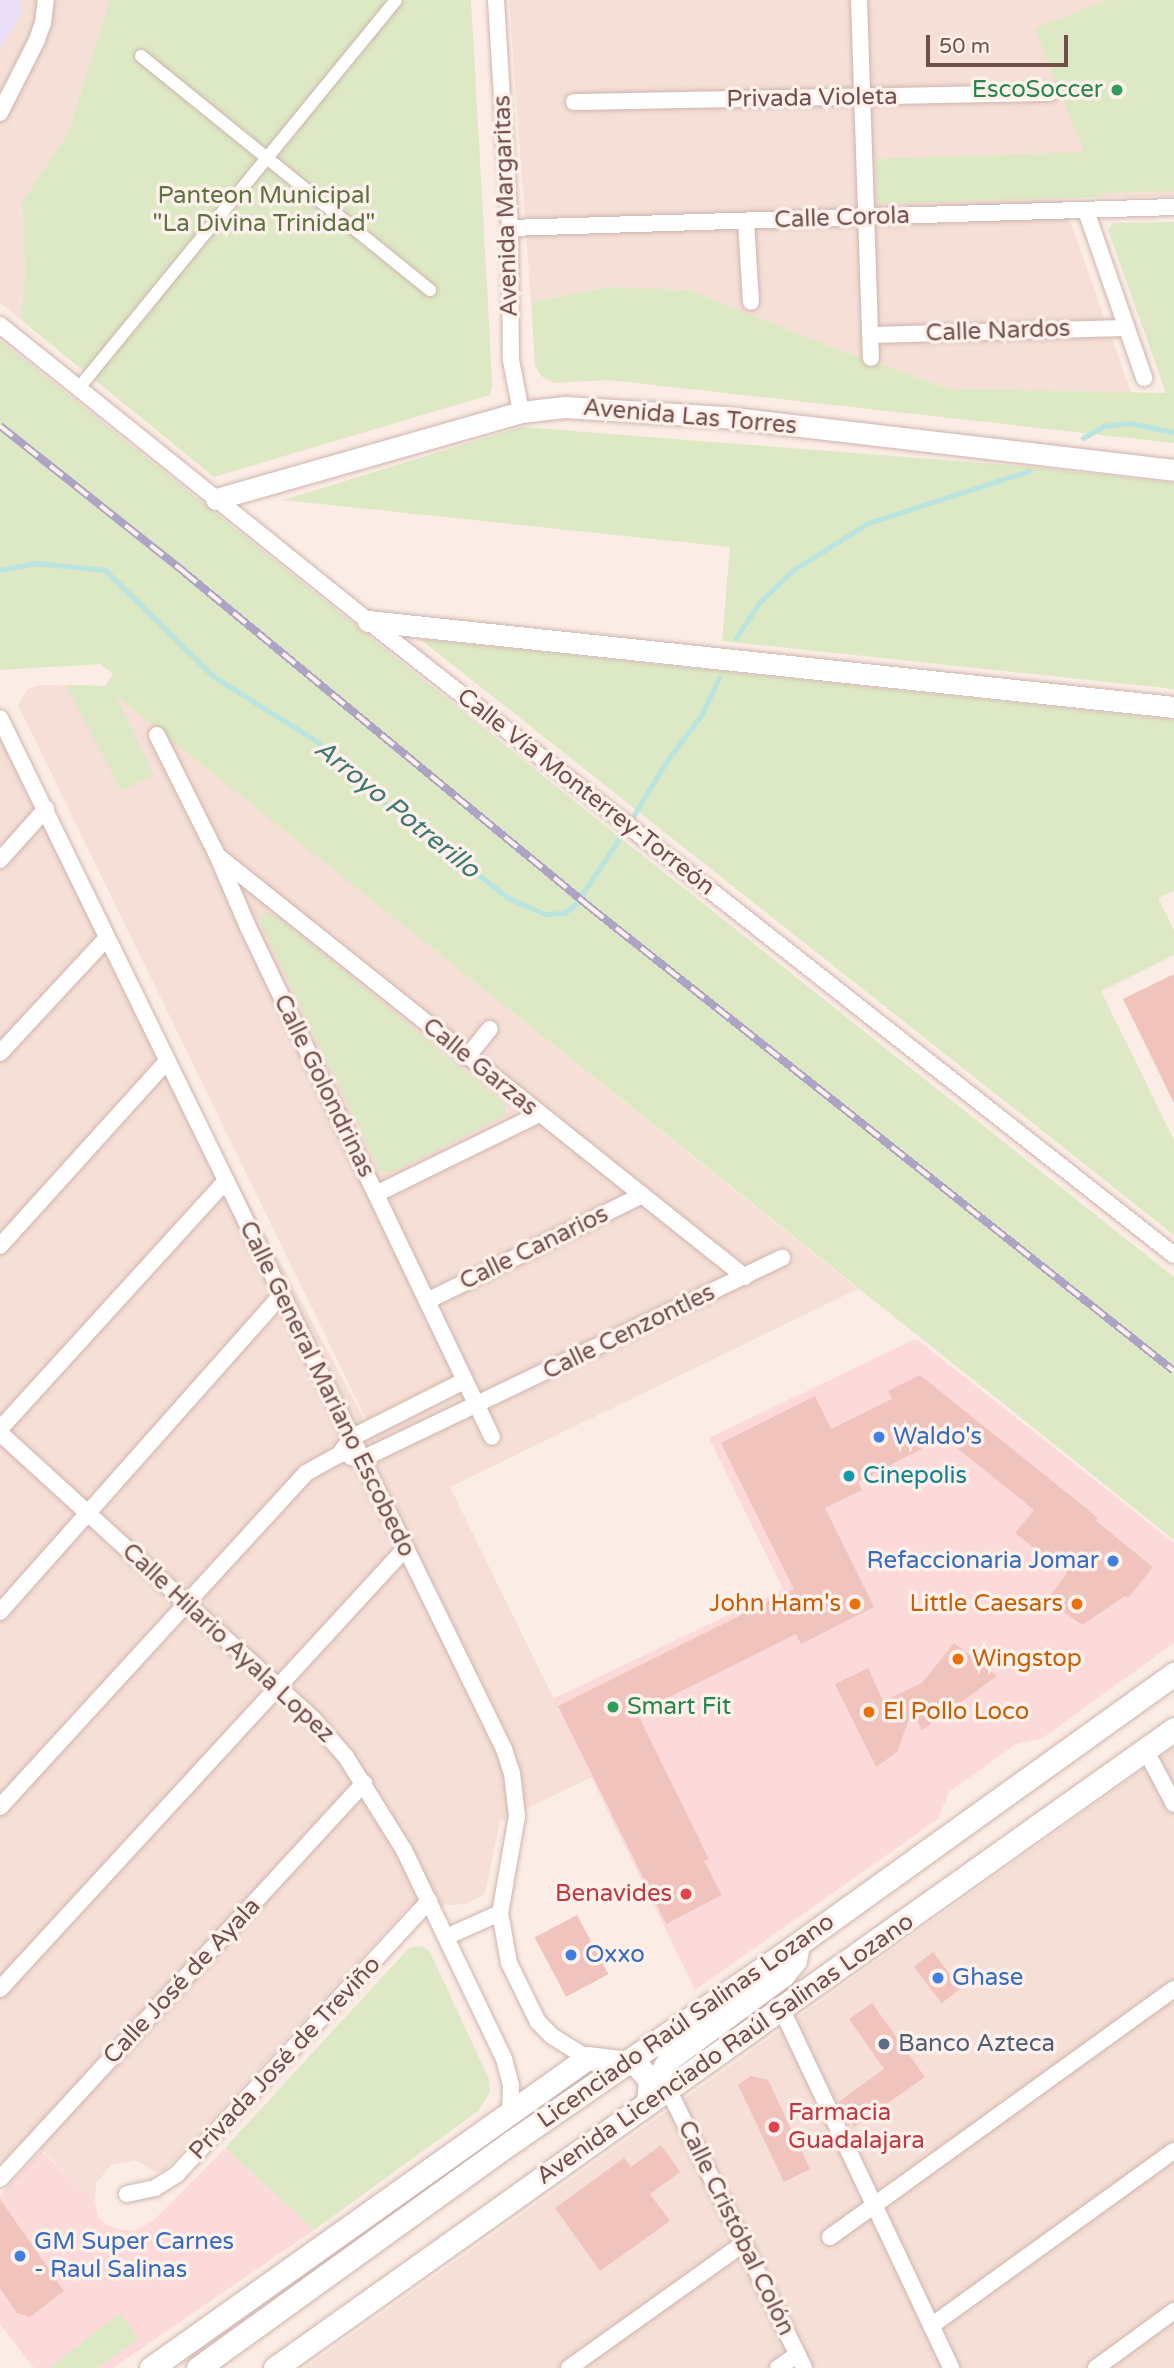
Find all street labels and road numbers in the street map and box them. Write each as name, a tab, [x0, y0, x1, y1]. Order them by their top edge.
street label: Privada Violeta	[726, 82, 898, 114]
street label: Avenida Margaritas	[488, 95, 524, 317]
street label: Calle Corola	[774, 201, 910, 235]
street label: Calle Nardos	[925, 314, 1071, 348]
street label: Avenida Las Torres	[582, 393, 798, 441]
street label: Calle Vía Monterrey-Torreón	[451, 682, 721, 902]
street label: Calle Golondrinas	[267, 990, 381, 1182]
street label: Calle Garzas	[417, 1012, 543, 1122]
street label: Calle Canarios	[455, 1200, 613, 1296]
street label: Calle General Mariano Escobedo	[233, 1216, 421, 1562]
street label: Calle Cenzontles	[538, 1278, 720, 1386]
street label: Calle Hilario Ayala Lopez	[116, 1537, 340, 1749]
street label: Calle José de Ayala	[98, 1892, 266, 2070]
street label: Avenida Licenciado Raúl Salinas Lozano	[531, 1907, 919, 2191]
street label: Licenciado Raúl Salinas Lozano	[532, 1907, 840, 2135]
street label: Privada José de Treviño	[183, 1950, 387, 2166]
street label: Calle Cristóbal Colón	[671, 2116, 801, 2340]

